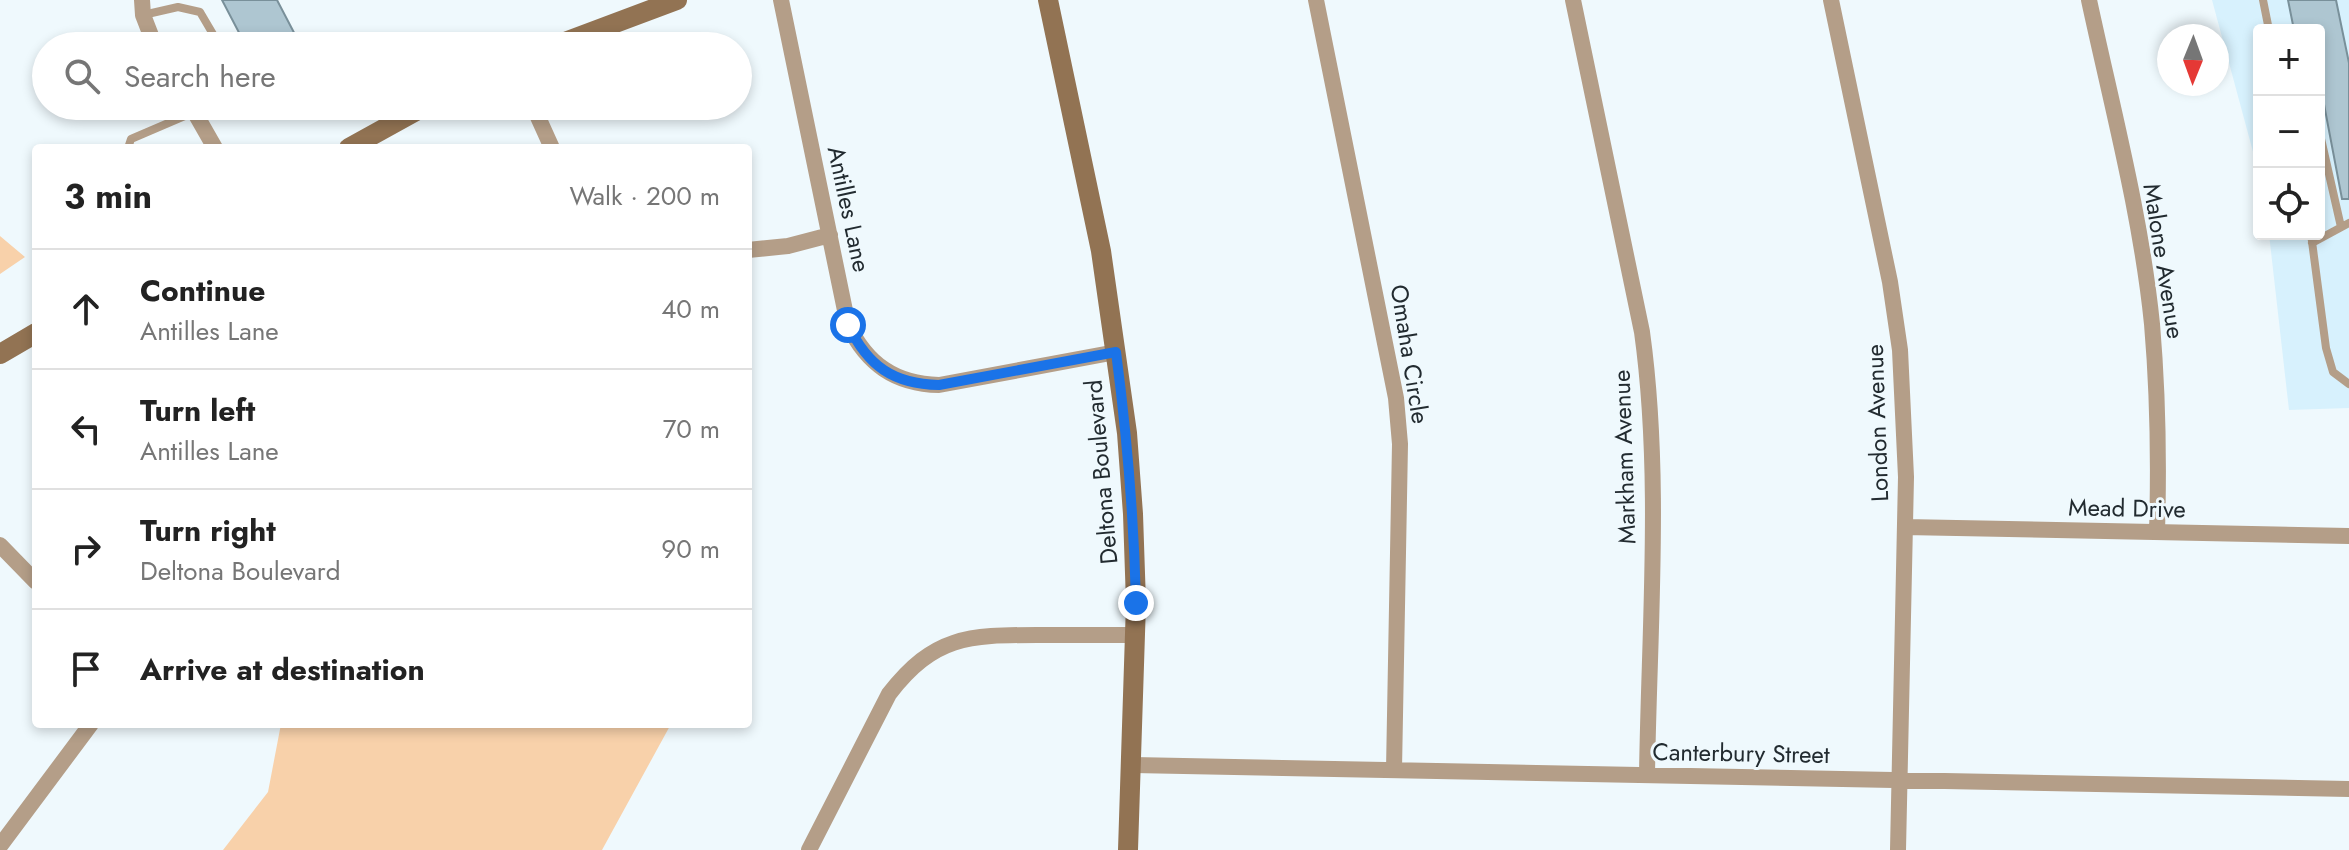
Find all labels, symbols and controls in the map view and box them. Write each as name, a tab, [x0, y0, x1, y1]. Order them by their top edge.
north arrow	[2157, 24, 2229, 96]
map controls	[2253, 24, 2325, 240]
button: +	[2253, 24, 2325, 96]
search box	[32, 32, 752, 120]
icon: search	[60, 54, 104, 98]
text: Search here	[124, 55, 276, 98]
button: −	[2253, 96, 2325, 168]
street label: Antilles Lane	[819, 143, 879, 275]
button: locate	[2253, 168, 2325, 240]
text: 3 min	[64, 172, 152, 221]
text: Walk · 200 m	[569, 177, 720, 215]
street label: Malone Avenue	[2134, 181, 2194, 341]
text: Continue	[140, 269, 266, 312]
street label: Omaha Circle	[1382, 282, 1438, 426]
icon: ahead	[64, 287, 108, 331]
text: 40 m	[661, 290, 720, 328]
route start	[830, 307, 866, 343]
text: Antilles Lane	[140, 312, 279, 350]
street label: London Avenue	[1857, 344, 1897, 502]
street label: Markham Avenue	[1603, 369, 1645, 545]
street label: Deltona Boulevard	[1076, 378, 1126, 566]
text: Turn left	[140, 389, 255, 432]
icon: left	[64, 407, 108, 451]
text: 70 m	[663, 410, 720, 448]
text: Antilles Lane	[140, 432, 279, 470]
street label: Mead Drive	[2068, 489, 2186, 527]
text: Turn right	[140, 509, 276, 552]
icon: right	[64, 527, 108, 571]
text: 90 m	[661, 530, 720, 568]
text: Deltona Boulevard	[140, 552, 340, 590]
route end	[1118, 585, 1154, 621]
icon: arrive	[64, 647, 108, 691]
text: Arrive at destination	[140, 648, 425, 691]
street label: Canterbury Street	[1652, 734, 1830, 772]

